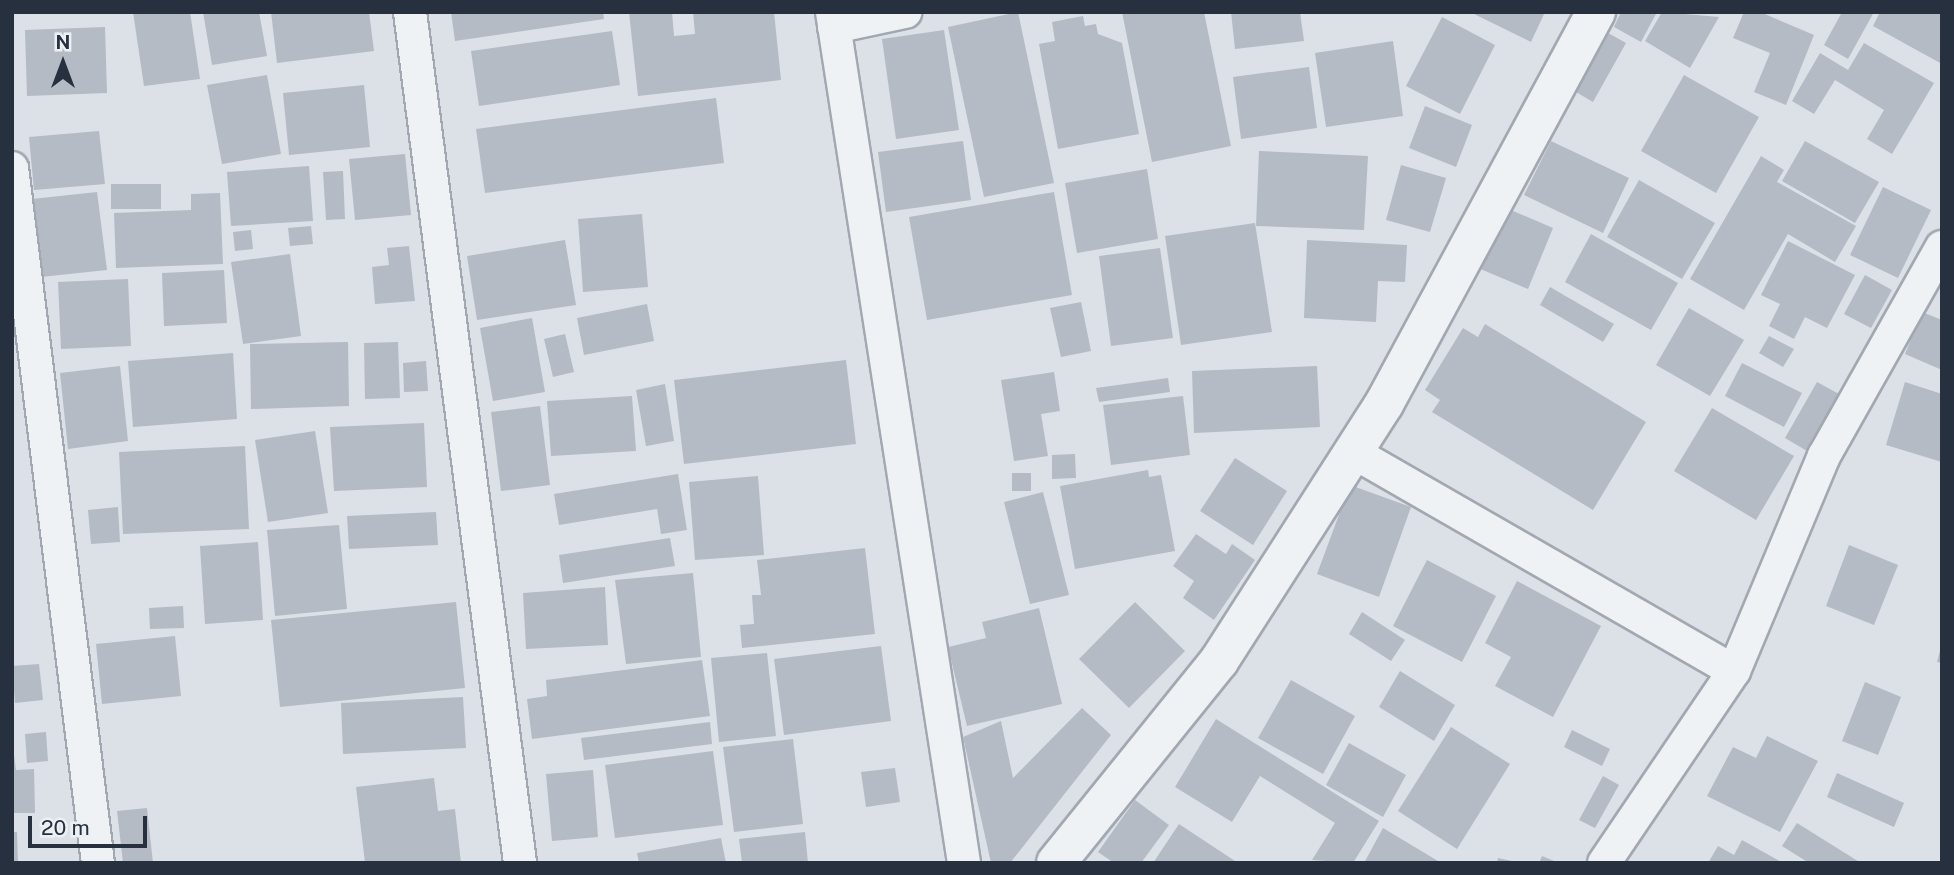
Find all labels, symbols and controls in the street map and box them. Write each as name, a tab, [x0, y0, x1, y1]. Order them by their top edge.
north arrow	[28, 28, 98, 98]
text: N	[56, 31, 70, 53]
scale bar	[32, 802, 150, 846]
text: 20 m	[41, 815, 90, 840]

